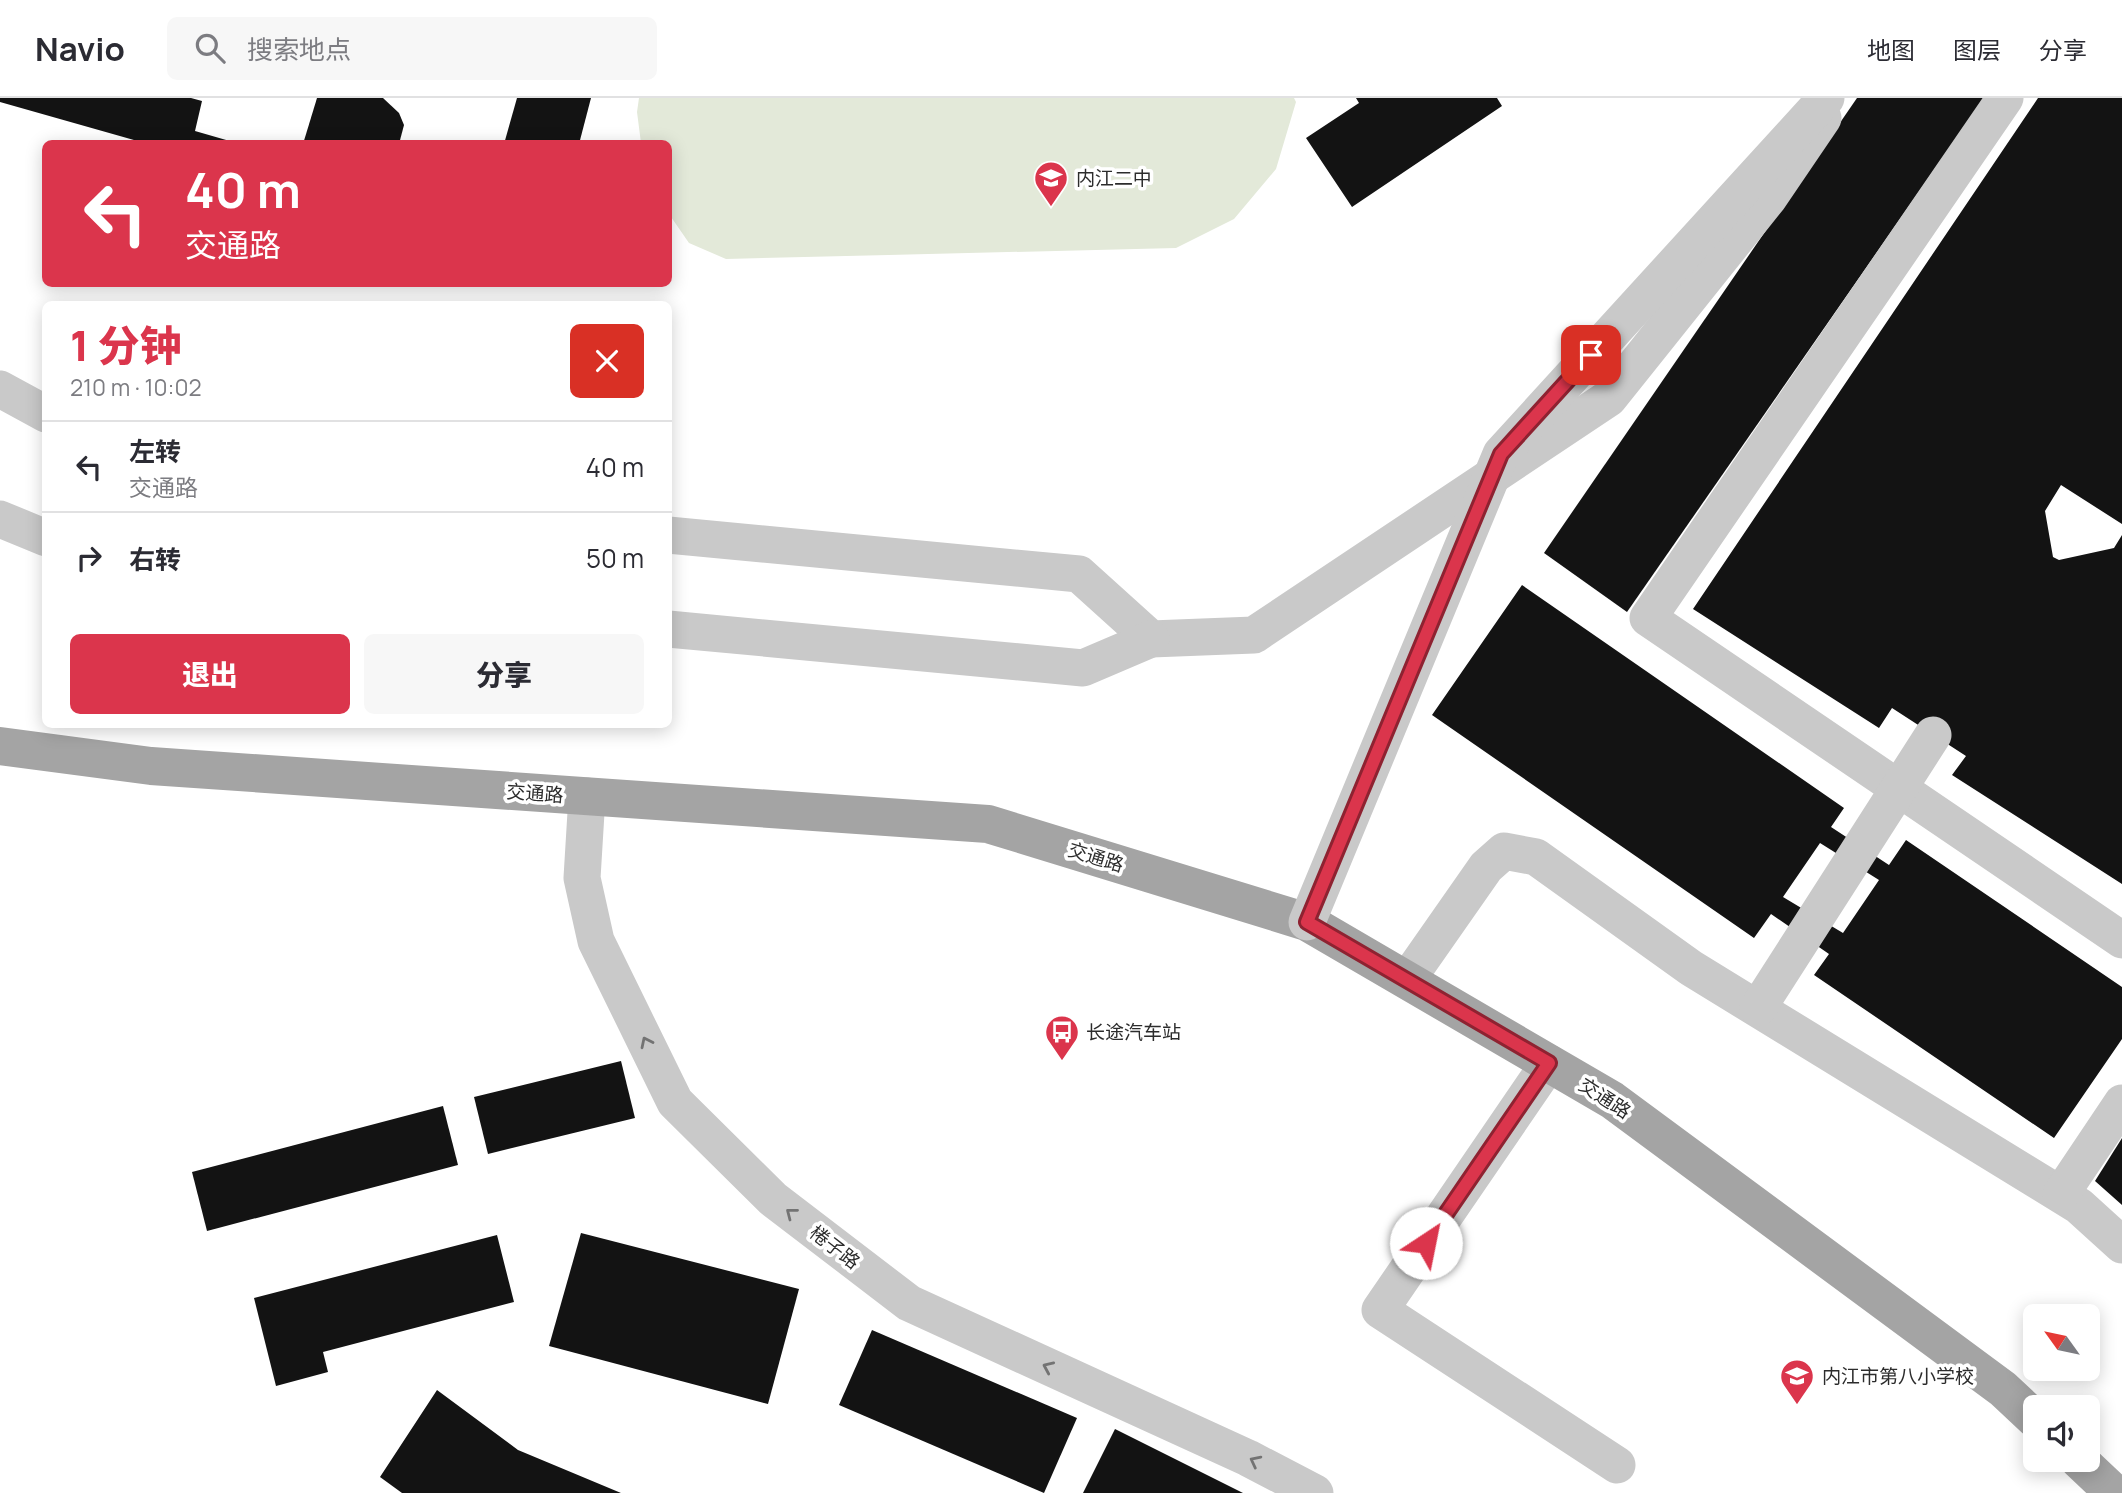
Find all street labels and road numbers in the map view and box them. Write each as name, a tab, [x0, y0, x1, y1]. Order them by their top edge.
street label: 交通路	[506, 778, 564, 808]
street label: 交通路	[1065, 836, 1127, 878]
street label: 交通路	[1574, 1072, 1636, 1124]
street label: 棬子路	[805, 1219, 865, 1275]

